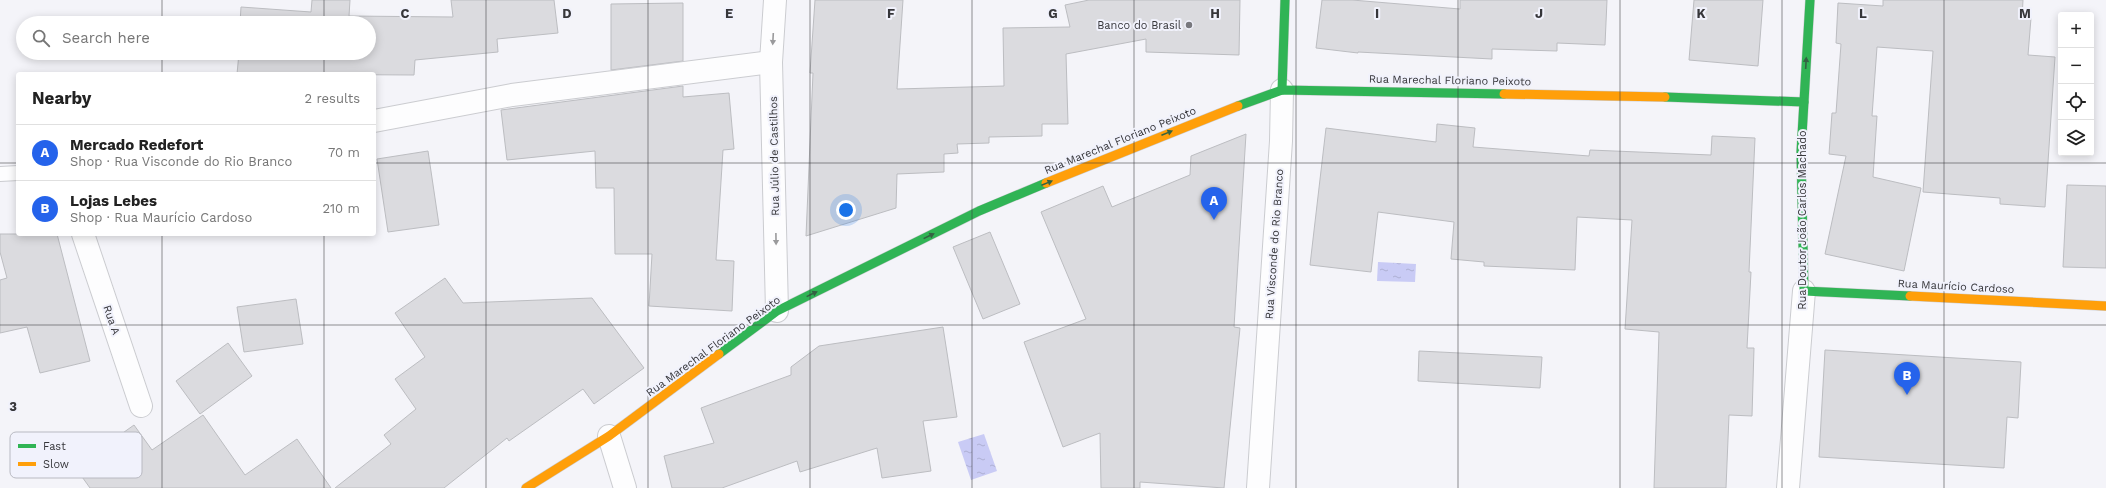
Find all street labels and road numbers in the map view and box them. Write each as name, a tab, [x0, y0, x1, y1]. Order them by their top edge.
street label: Rua Marechal Floriano Peixoto	[1369, 73, 1531, 88]
street label: Rua Júlio de Castilhos	[767, 96, 782, 216]
street label: Rua Marechal Floriano Peixoto	[1042, 104, 1198, 177]
street label: Rua Doutor João Carlos Machado	[1796, 130, 1809, 310]
street label: Rua Visconde do Rio Branco	[1263, 168, 1286, 320]
street label: Rua Maurício Cardoso	[1897, 277, 2015, 296]
street label: Rua Marechal Floriano Peixoto	[644, 293, 783, 399]
street label: Rua A	[100, 304, 123, 337]

